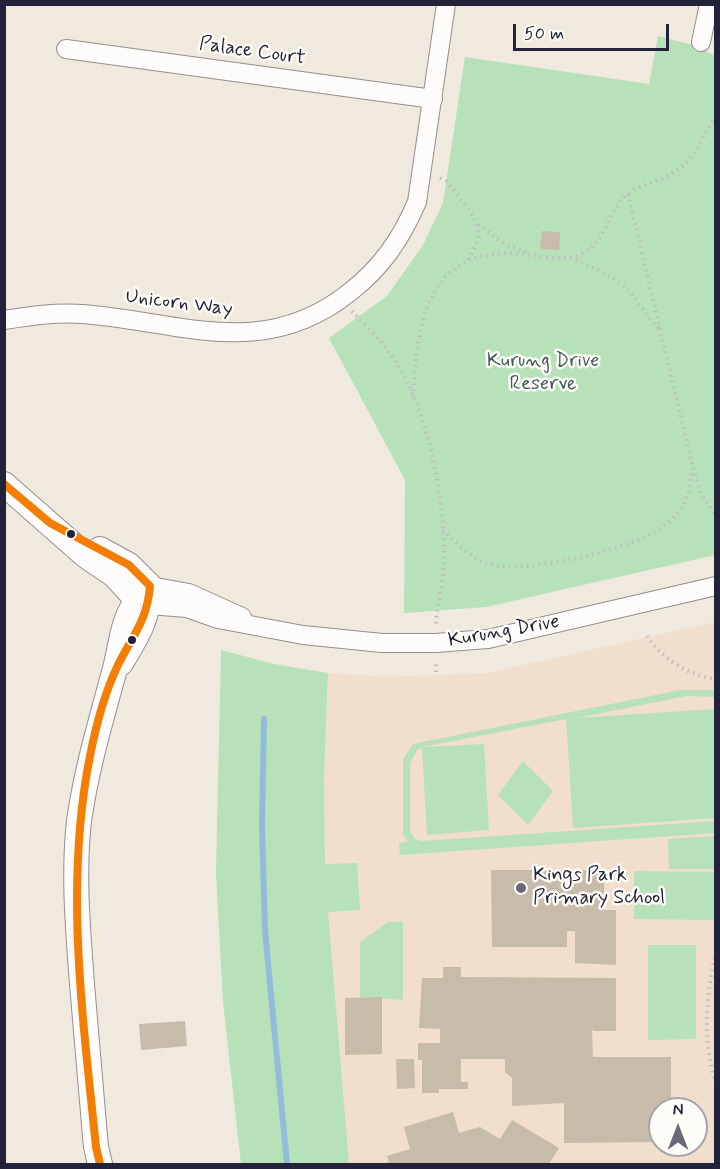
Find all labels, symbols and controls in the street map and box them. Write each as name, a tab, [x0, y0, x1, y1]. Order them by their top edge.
scale bar	[516, 12, 672, 50]
text: 50 m	[524, 22, 564, 46]
street label: Palace Court	[197, 33, 307, 71]
street label: Unicorn Way	[124, 286, 234, 322]
park label: Kurung Drive Reserve	[487, 350, 599, 397]
unlabelled marker	[65, 528, 77, 540]
street label: Kurung Drive	[446, 610, 562, 654]
unlabelled marker	[126, 634, 138, 646]
place label: Kings Park Primary School	[533, 864, 665, 911]
marker: Kings Park Primary School	[514, 881, 528, 895]
north arrow	[648, 1097, 708, 1157]
text: N	[673, 1100, 683, 1121]

